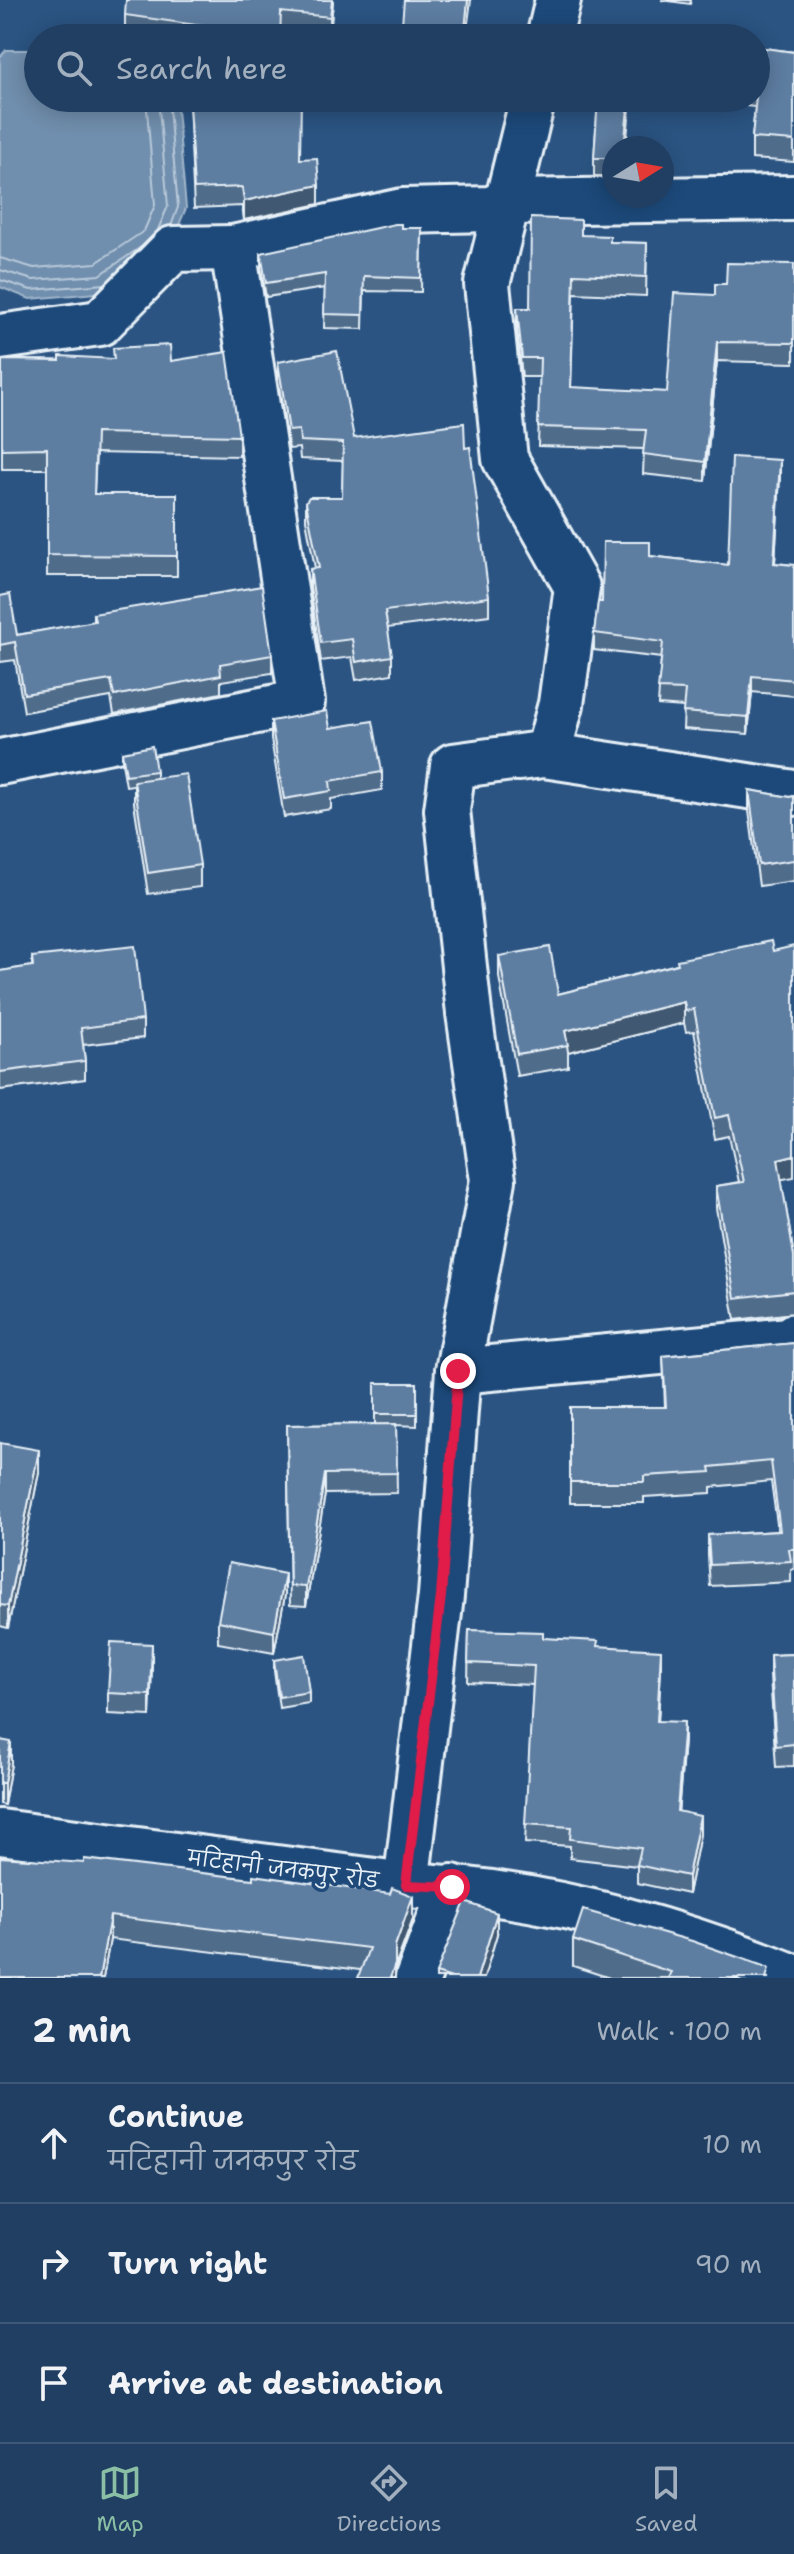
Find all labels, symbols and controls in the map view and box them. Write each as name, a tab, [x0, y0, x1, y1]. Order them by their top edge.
search box	[24, 24, 770, 112]
icon: search	[52, 46, 96, 90]
text: Search here	[116, 48, 287, 89]
north arrow	[602, 136, 674, 208]
route end	[440, 1353, 476, 1389]
street label: मटिहानी जनकपुर रोड	[185, 1842, 381, 1896]
route start	[434, 1869, 470, 1905]
text: 2 min	[32, 2007, 131, 2053]
text: Walk · 100 m	[596, 2013, 762, 2048]
text: Continue	[108, 2096, 244, 2137]
icon: ahead	[32, 2121, 76, 2165]
text: 10 m	[702, 2126, 762, 2161]
text: मटिहानी जनकपुर रोड	[108, 2143, 358, 2178]
icon: right	[32, 2241, 76, 2285]
text: Turn right	[108, 2243, 267, 2284]
text: 90 m	[695, 2246, 762, 2281]
icon: arrive	[32, 2361, 76, 2405]
text: Arrive at destination	[108, 2363, 443, 2404]
tab: Map	[97, 2461, 144, 2538]
tab: Directions	[337, 2461, 442, 2538]
tab: Saved	[635, 2461, 697, 2538]

